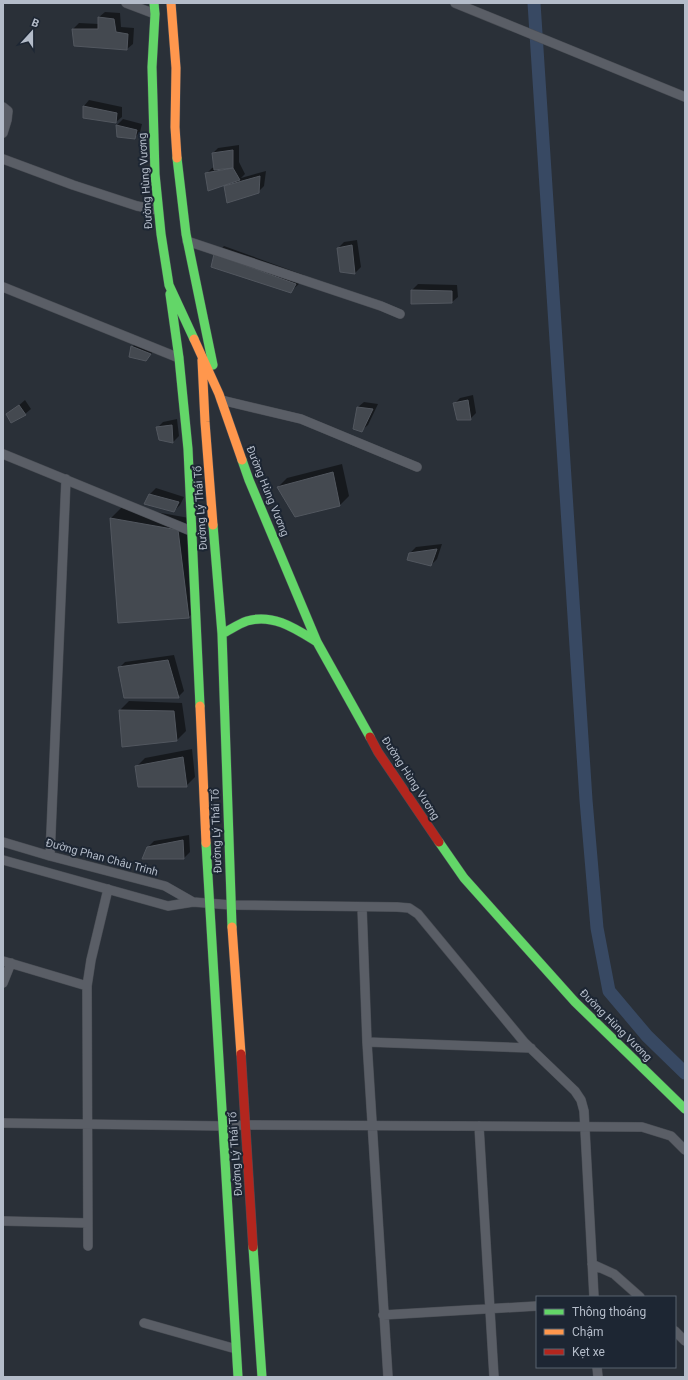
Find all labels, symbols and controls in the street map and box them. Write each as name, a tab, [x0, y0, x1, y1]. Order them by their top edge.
north arrow	[12, 12, 52, 52]
text: B	[30, 16, 41, 30]
street label: Đường Hùng Vương	[136, 132, 155, 230]
street label: Đường Hùng Vương	[243, 444, 292, 538]
street label: Đường Lý Thái Tổ	[191, 465, 210, 551]
street label: Đường Hùng Vương	[379, 734, 442, 822]
street label: Đường Lý Thái Tổ	[209, 789, 224, 873]
street label: Đường Phan Châu Trinh	[44, 836, 159, 879]
street label: Đường Hùng Vương	[577, 987, 654, 1064]
street label: Đường Lý Thái Tổ	[226, 1111, 245, 1197]
legend	[536, 1296, 676, 1368]
text: Thông thoáng	[572, 1305, 646, 1319]
text: Chậm	[572, 1325, 603, 1339]
text: Kẹt xe	[572, 1345, 605, 1359]

